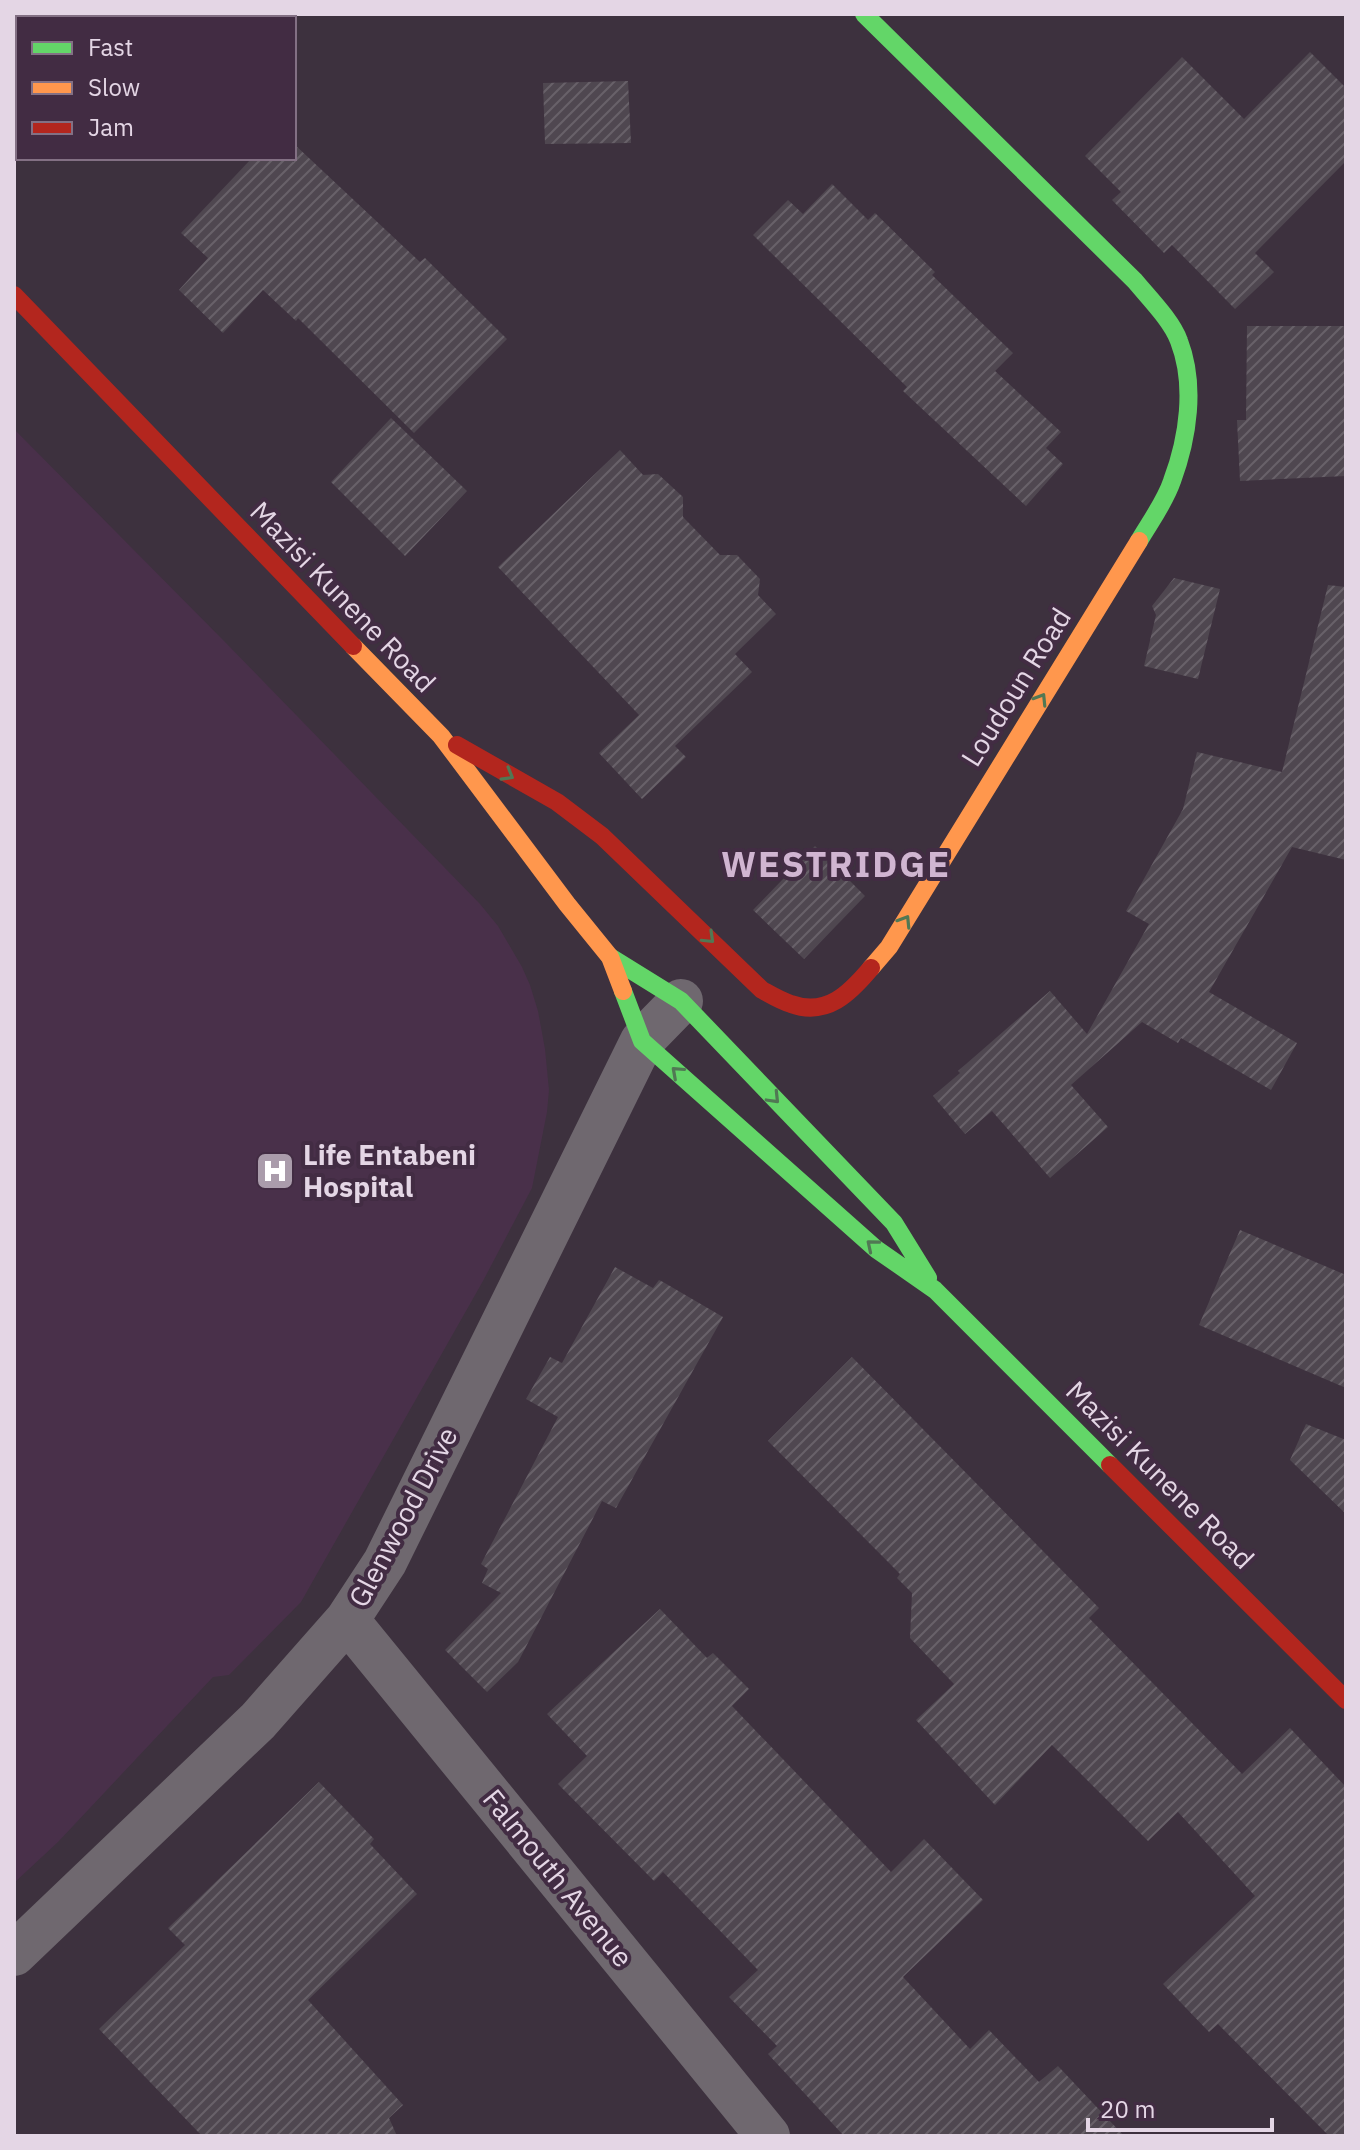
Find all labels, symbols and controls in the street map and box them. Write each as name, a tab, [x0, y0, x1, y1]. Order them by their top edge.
legend	[16, 16, 296, 160]
text: Fast	[88, 31, 133, 63]
text: Slow	[88, 71, 140, 103]
text: Jam	[88, 111, 134, 143]
street label: Mazisi Kunene Road	[243, 493, 444, 700]
street label: Loudoun Road	[952, 601, 1079, 773]
one-way arrow	[1032, 694, 1047, 708]
one-way arrow	[500, 765, 515, 780]
district label: WESTRIDGE	[721, 840, 951, 887]
one-way arrow	[895, 915, 911, 930]
one-way arrow	[700, 929, 714, 943]
one-way arrow	[672, 1067, 686, 1082]
one-way arrow	[765, 1089, 780, 1103]
place label: Life Entabeni Hospital	[303, 1136, 476, 1205]
hospital icon: Life Entabeni Hospital	[254, 1150, 296, 1192]
one-way arrow	[866, 1240, 881, 1255]
street label: Mazisi Kunene Road	[1058, 1373, 1262, 1577]
street label: Glenwood Drive	[340, 1420, 466, 1613]
street label: Falmouth Avenue	[475, 1781, 642, 1974]
scale bar	[1088, 2082, 1272, 2132]
text: 20 m	[1100, 2093, 1155, 2125]

